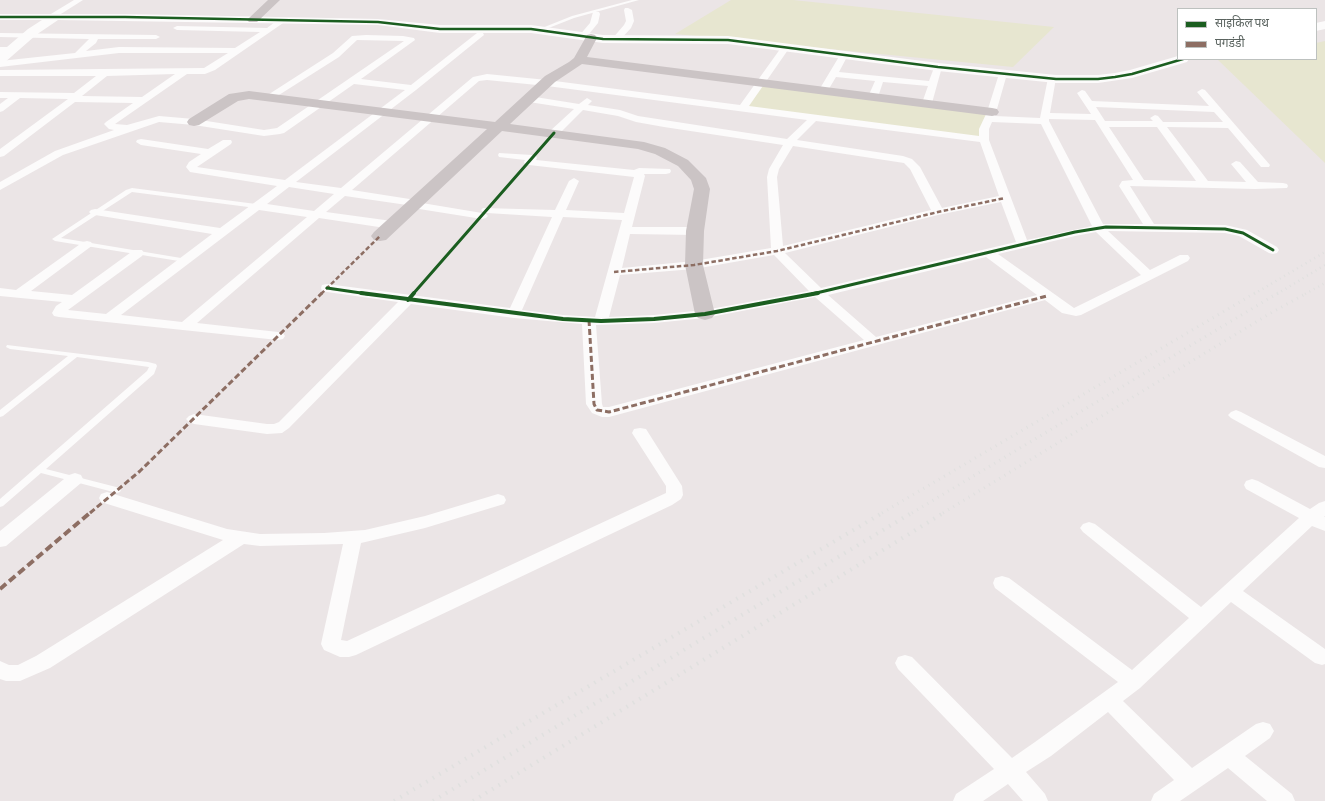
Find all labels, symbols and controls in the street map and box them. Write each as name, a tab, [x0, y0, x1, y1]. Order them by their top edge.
legend	[1177, 8, 1317, 60]
text: साइकिल पथ	[1215, 17, 1269, 29]
text: पगडंडी	[1215, 37, 1245, 49]

